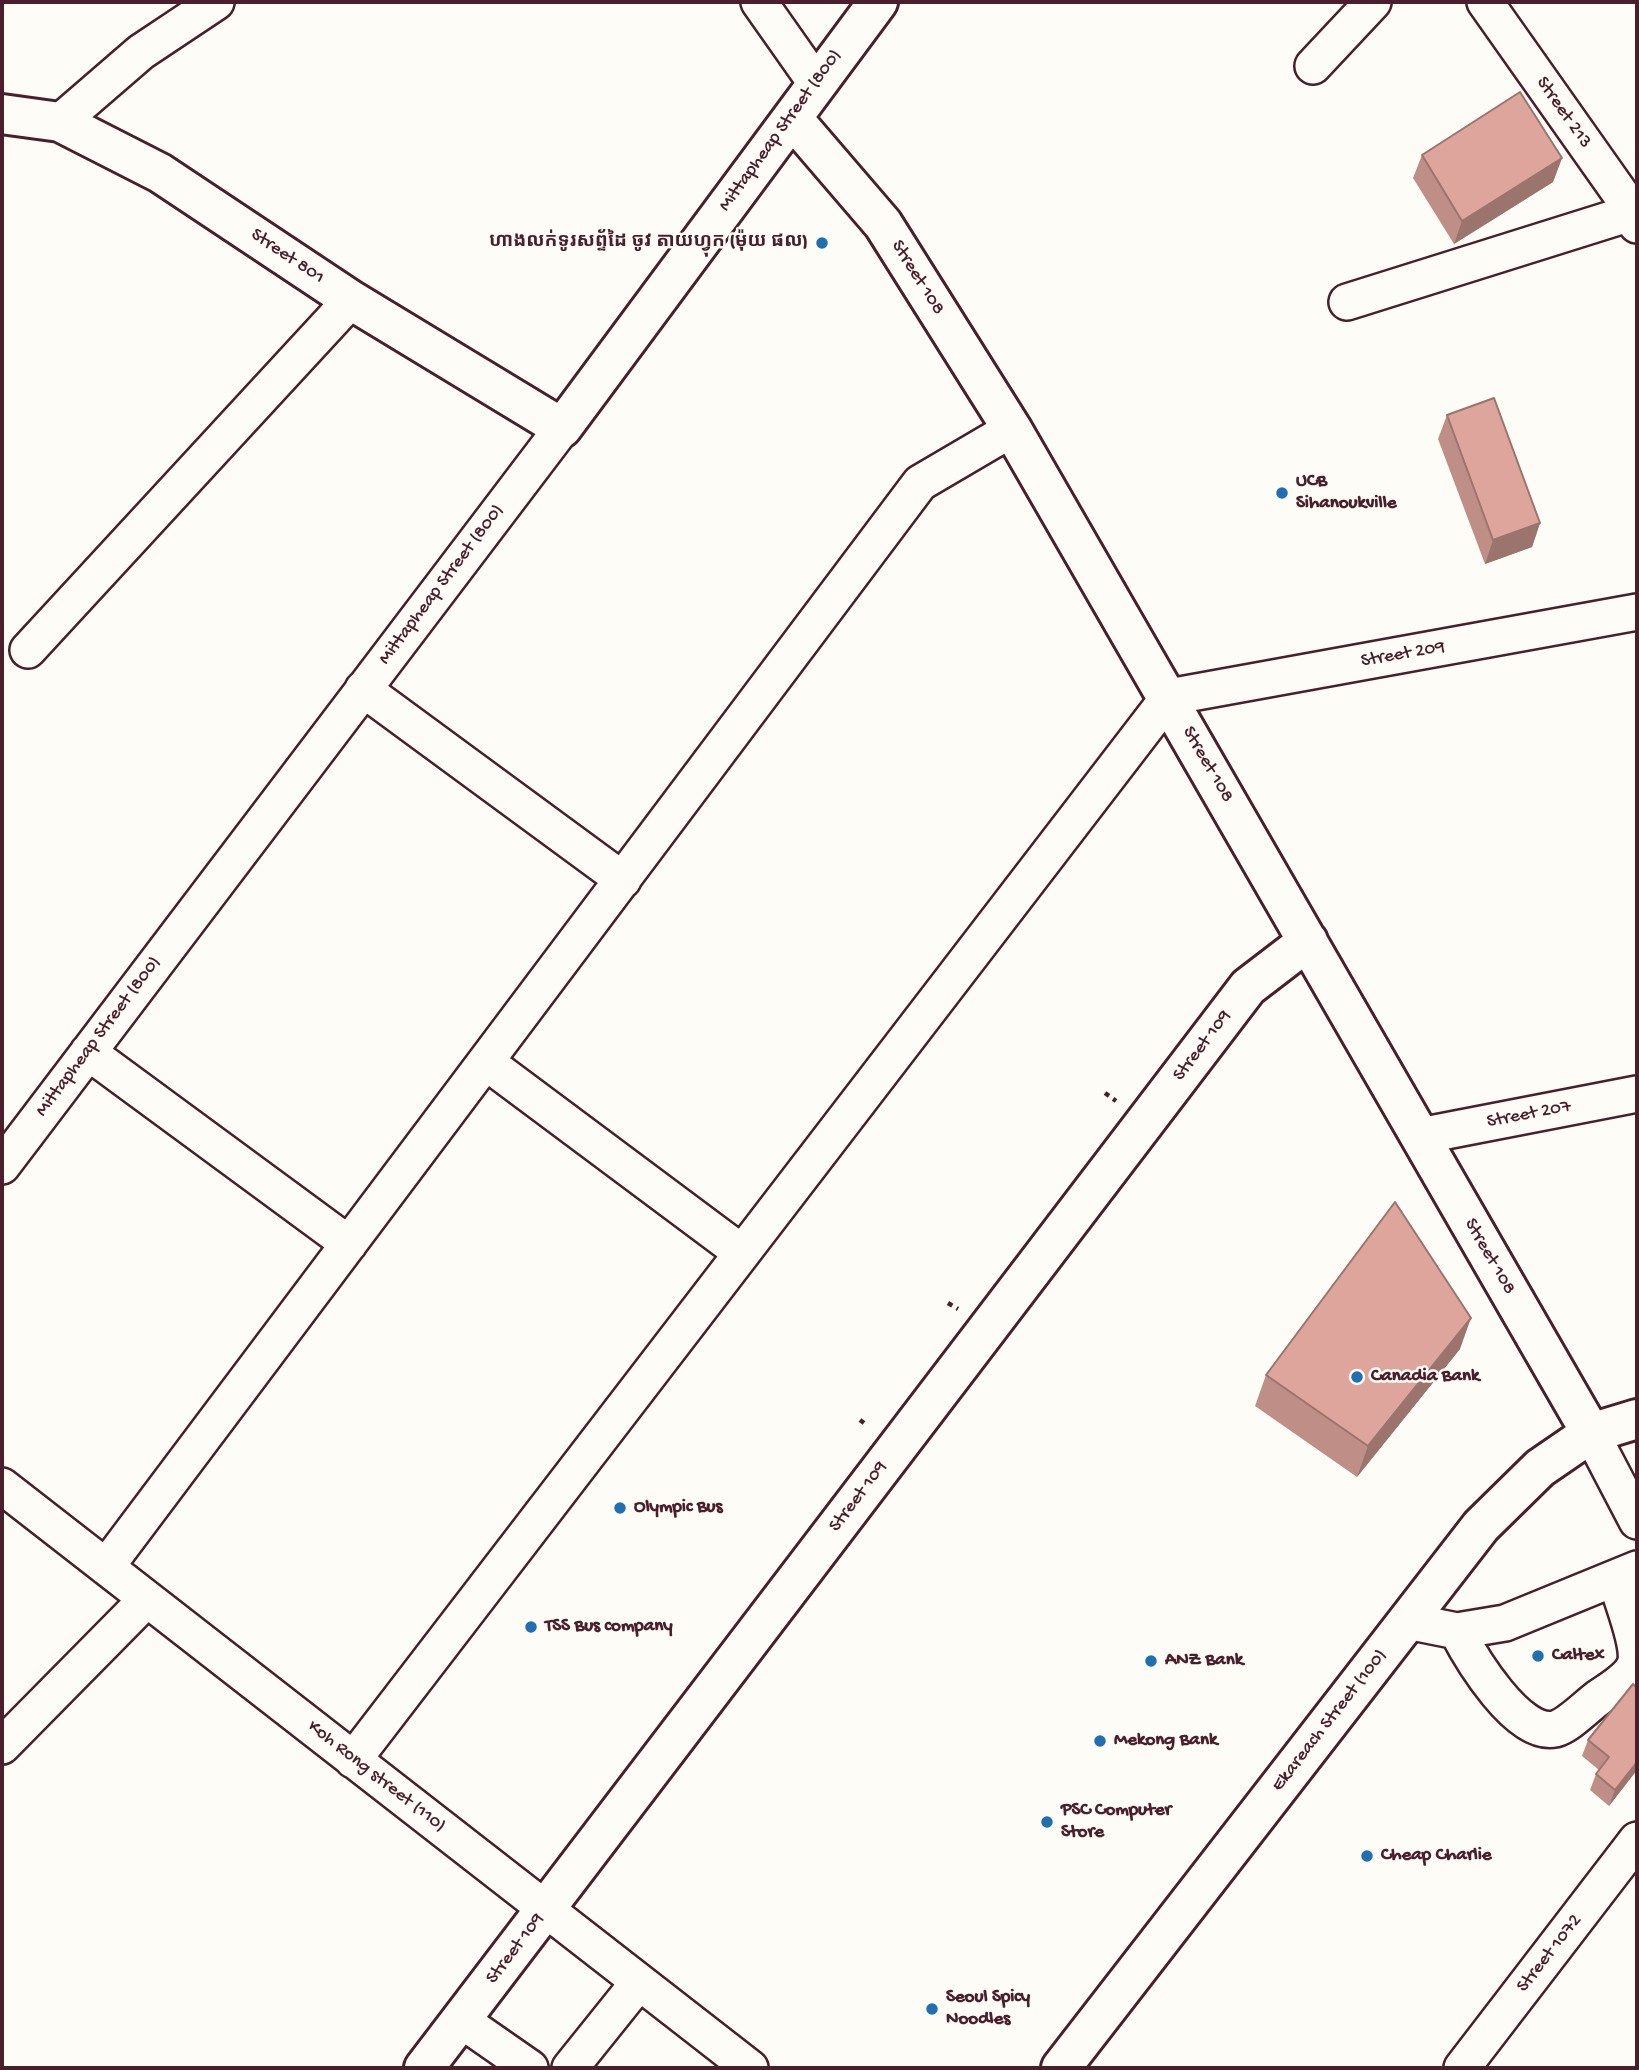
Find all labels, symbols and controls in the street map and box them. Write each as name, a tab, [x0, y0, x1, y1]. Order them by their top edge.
street label: Mittapheap Street (800)	[714, 45, 848, 217]
street label: Street 213	[1530, 73, 1596, 153]
street label: Street 801	[246, 224, 328, 290]
place label: ហាងលក់ទូរសព្ទ័ដៃ ចូវ តាយហ្វុក (ម៉ុយ ផល)	[489, 232, 808, 254]
marker: ហាងលក់ទូរសព្ទ័ដៃ ចូវ តាយហ្វុក (ម៉ុយ ផល)	[814, 235, 830, 251]
street label: Street 108	[885, 236, 949, 320]
place label: UCB Sihanoukville	[1296, 471, 1397, 515]
marker: UCB Sihanoukville	[1274, 485, 1290, 501]
street label: Mittapheap Street (800)	[374, 500, 510, 670]
street label: Street 209	[1359, 636, 1447, 674]
street label: Street 108	[1176, 723, 1238, 807]
street label: Mittapheap Street (800)	[31, 952, 167, 1122]
street label: Street 109	[1169, 1006, 1237, 1086]
street label: Street 207	[1485, 1096, 1573, 1134]
street label: Street 108	[1458, 1215, 1520, 1299]
place label: Canadia Bank	[1371, 1366, 1479, 1388]
marker: Canadia Bank	[1349, 1369, 1365, 1385]
street label: Street 109	[825, 1457, 893, 1537]
place label: Olympic Bus	[634, 1497, 723, 1519]
marker: Olympic Bus	[612, 1500, 628, 1516]
place label: TSS Bus company	[545, 1616, 673, 1638]
marker: TSS Bus company	[523, 1619, 539, 1635]
street label: Ekareach Street (100)	[1267, 1645, 1393, 1797]
place label: Caltex	[1552, 1645, 1605, 1667]
marker: Caltex	[1530, 1648, 1546, 1664]
place label: ANZ Bank	[1165, 1650, 1243, 1672]
marker: ANZ Bank	[1143, 1653, 1159, 1669]
street label: Koh Rong street (110)	[302, 1716, 450, 1838]
place label: Mekong Bank	[1114, 1730, 1217, 1752]
marker: Mekong Bank	[1092, 1733, 1108, 1749]
place label: PSC Computer Store	[1061, 1800, 1171, 1844]
marker: PSC Computer Store	[1039, 1814, 1055, 1830]
place label: Cheap Charlie	[1381, 1845, 1492, 1867]
marker: Cheap Charlie	[1359, 1848, 1375, 1864]
street label: Street 109	[482, 1909, 550, 1989]
street label: Street 1072	[1512, 1910, 1588, 1998]
place label: Seoul Spicy Noodles	[946, 1987, 1030, 2031]
marker: Seoul Spicy Noodles	[924, 2001, 940, 2017]

